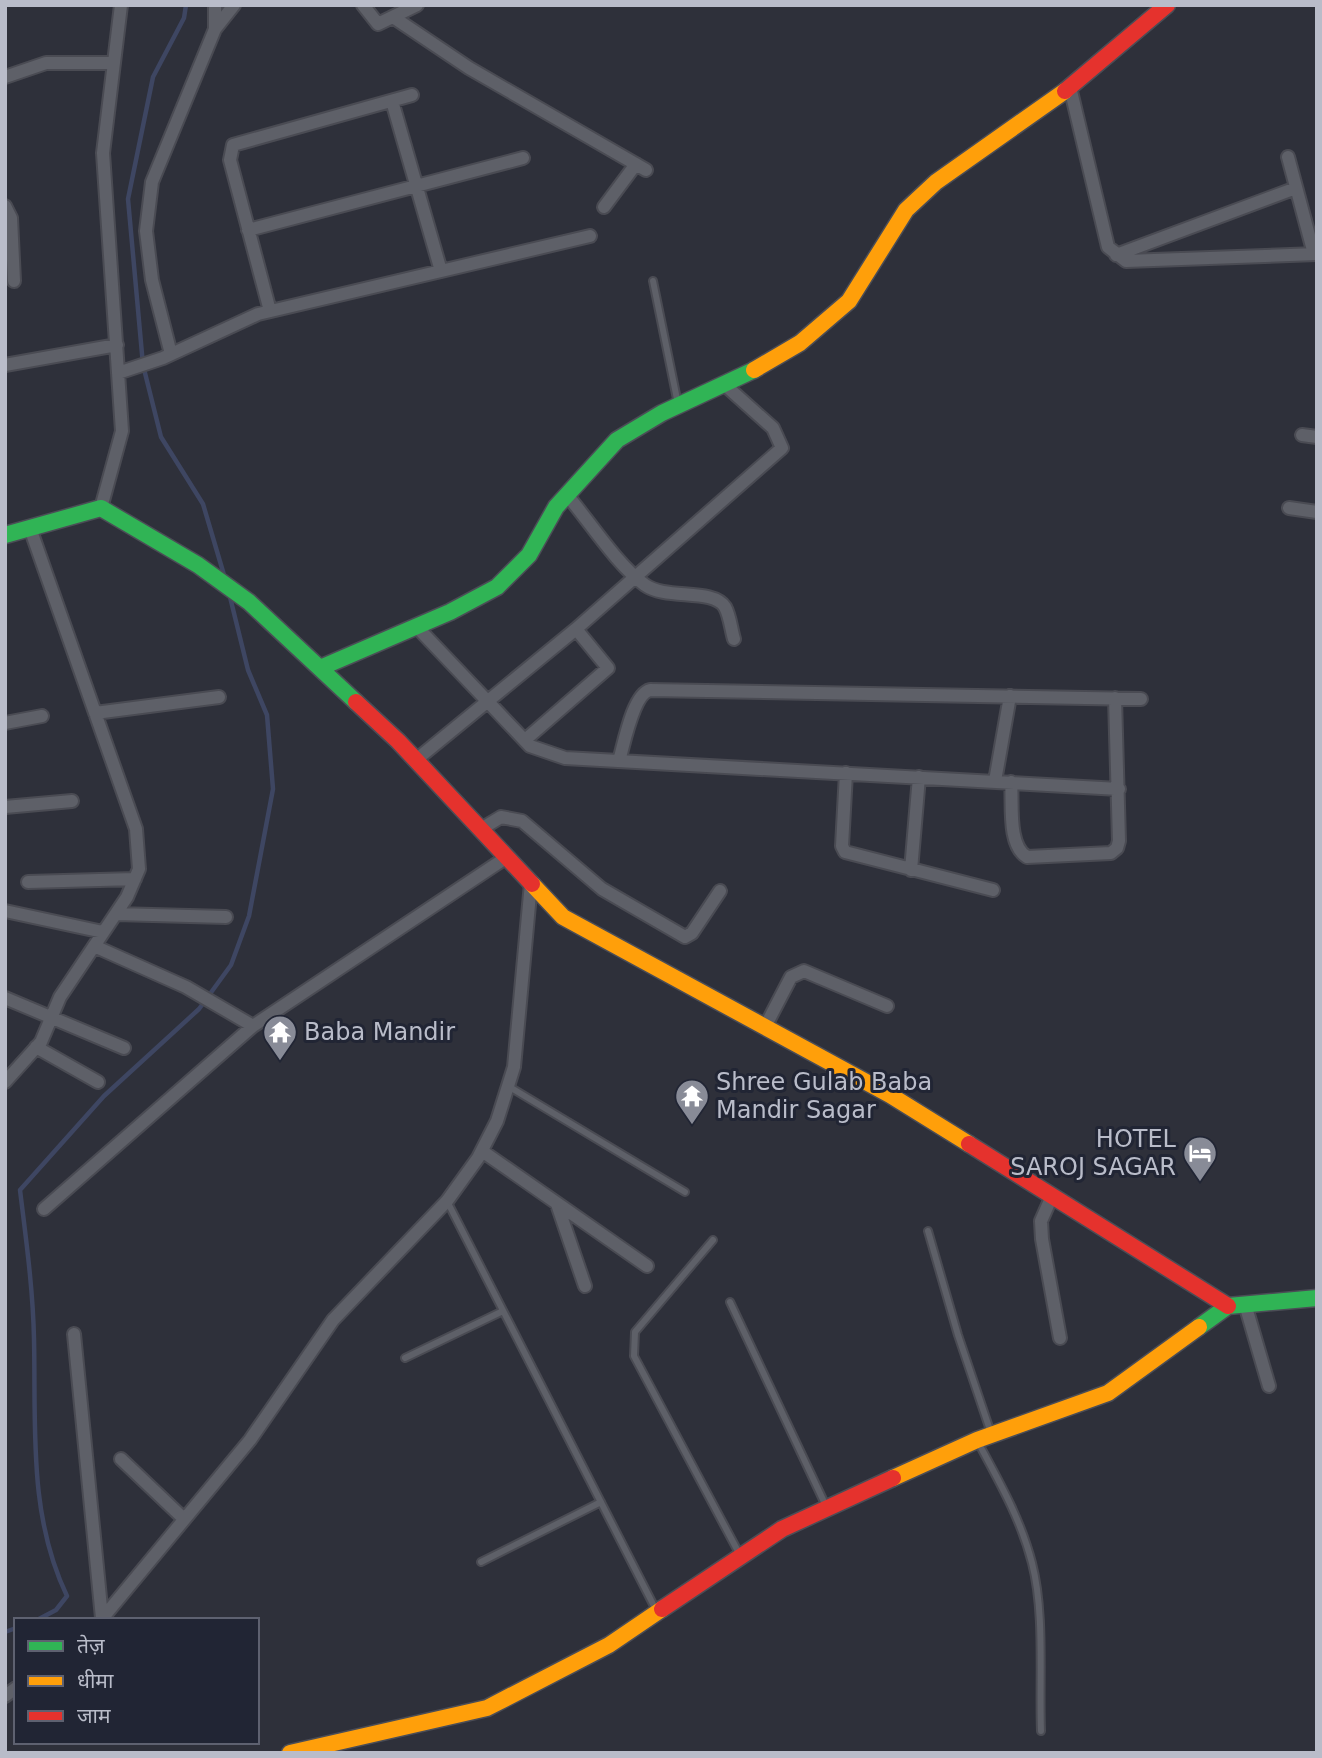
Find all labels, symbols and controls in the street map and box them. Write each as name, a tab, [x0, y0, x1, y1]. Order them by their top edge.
temple icon: Baba Mandir	[261, 1013, 299, 1062]
place label: Baba Mandir	[304, 1018, 455, 1046]
place label: Shree Gulab Baba Mandir Sagar	[716, 1068, 932, 1124]
temple icon: Shree Gulab Baba Mandir Sagar	[673, 1077, 711, 1126]
place label: HOTEL SAROJ SAGAR	[1010, 1125, 1177, 1181]
hotel icon: HOTEL SAROJ SAGAR	[1181, 1134, 1219, 1183]
legend	[14, 1618, 259, 1744]
text: तेज़	[77, 1634, 105, 1658]
text: धीमा	[77, 1669, 114, 1693]
text: जाम	[77, 1704, 111, 1728]

